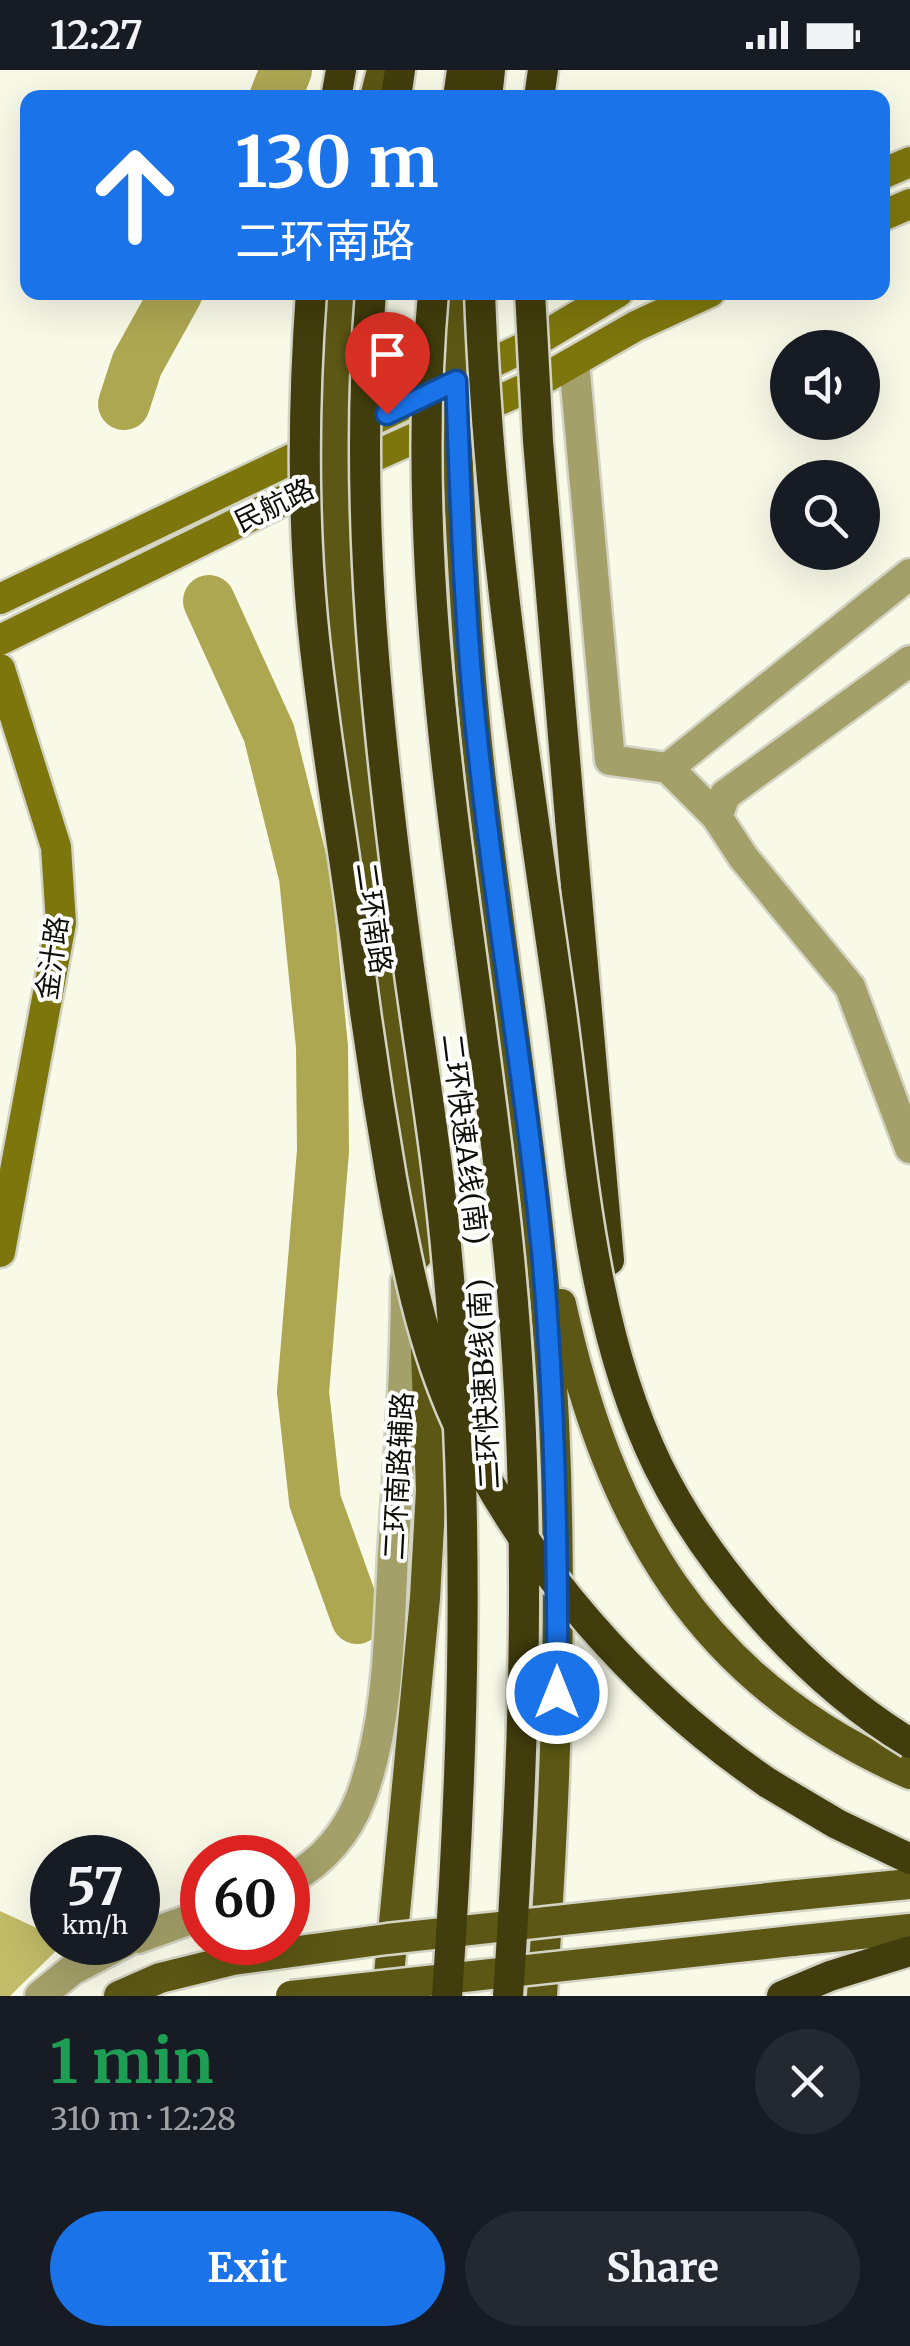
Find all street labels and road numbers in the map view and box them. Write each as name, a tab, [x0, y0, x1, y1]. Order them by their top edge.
street label: 民航路	[228, 470, 320, 540]
street label: 二环南路	[348, 860, 400, 976]
street label: 金汁路	[28, 914, 76, 1002]
street label: 二环快速A线(南)	[434, 1032, 496, 1246]
street label: 二环快速B线(南)	[461, 1278, 507, 1490]
street label: 二环南路辅路	[376, 1391, 420, 1561]

